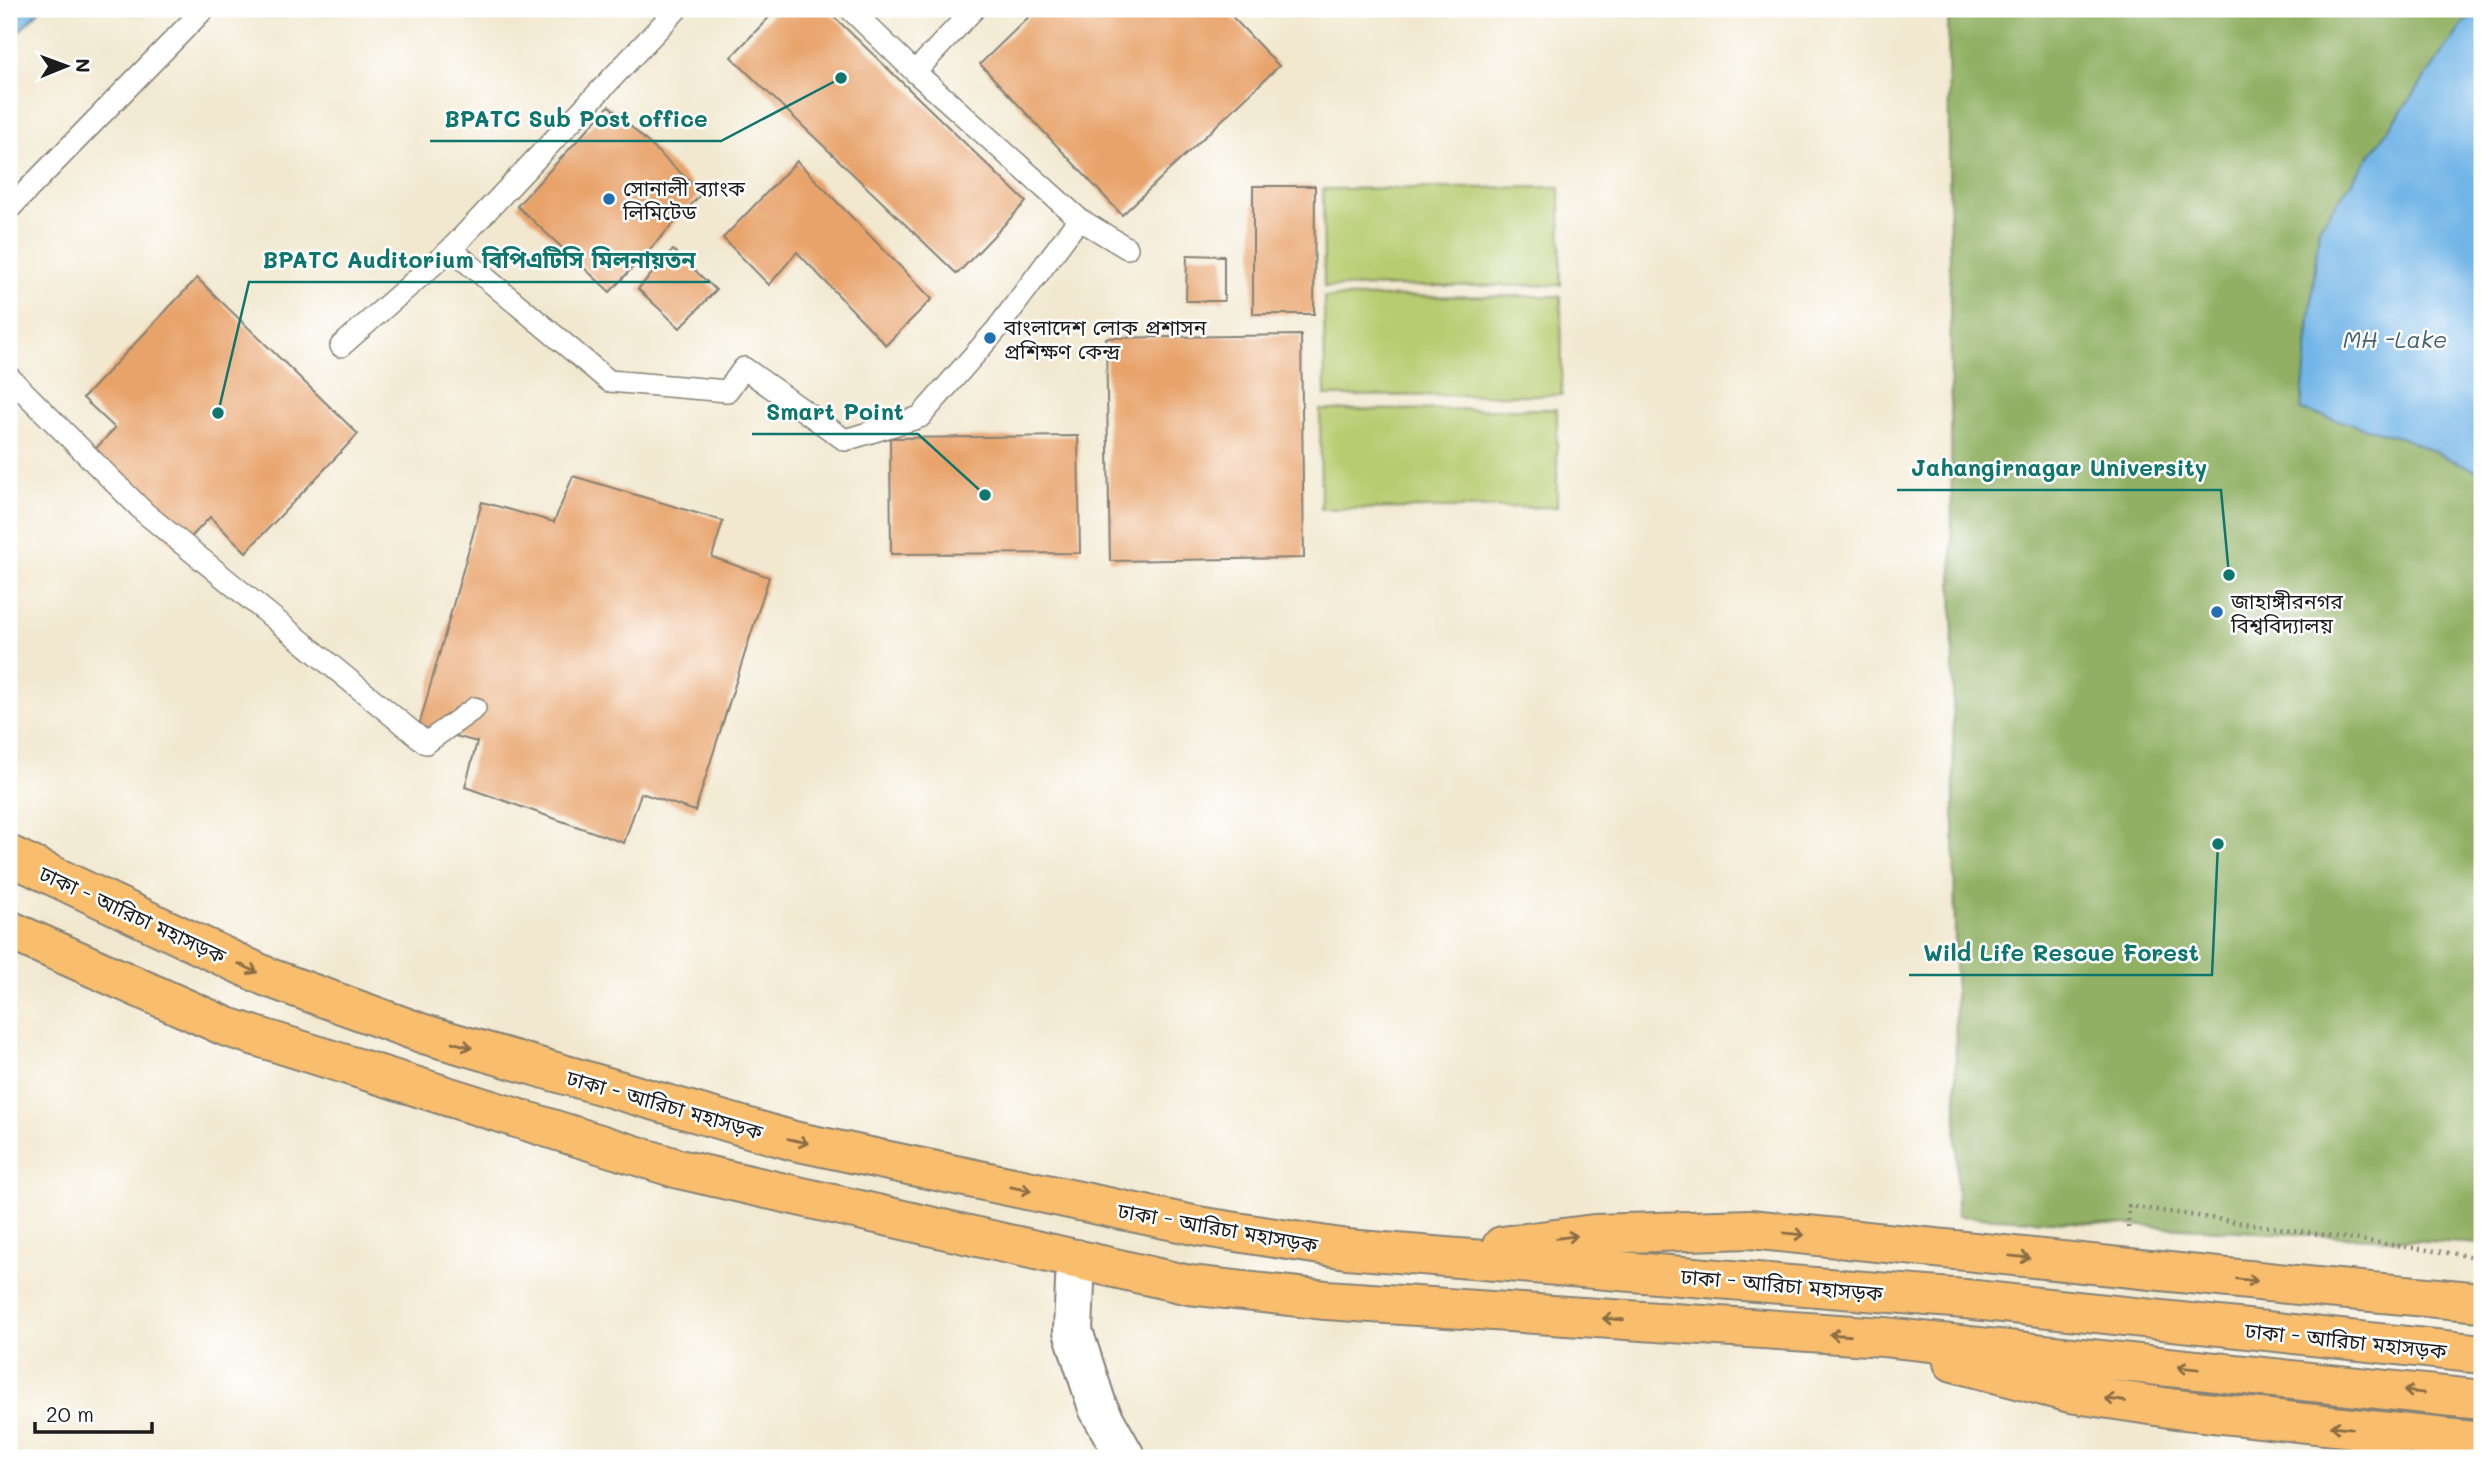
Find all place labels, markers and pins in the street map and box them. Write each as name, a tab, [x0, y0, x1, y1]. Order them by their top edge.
callout: BPATC Sub Post office	[430, 97, 721, 141]
place label: সোনালী ব্যাংক লিমিটেড	[622, 174, 746, 225]
marker: সোনালী ব্যাংক লিমিটেড	[601, 191, 617, 207]
callout: BPATC Auditorium বিপিএটিসি মিলনায়তন	[249, 238, 710, 282]
place label: বাংলাদেশ লোক প্রশাসন প্রশিক্ষণ কেন্দ্র	[1003, 313, 1207, 364]
marker: বাংলাদেশ লোক প্রশাসন প্রশিক্ষণ কেন্দ্র	[982, 330, 998, 346]
callout: Smart Point	[752, 390, 918, 434]
callout: Jahangirnagar University	[1897, 446, 2221, 490]
place label: জাহাঙ্গীরনগর বিশ্ববিদ্যালয়	[2230, 587, 2343, 638]
marker: জাহাঙ্গীরনগর বিশ্ববিদ্যালয়	[2209, 604, 2225, 620]
callout: Wild Life Rescue Forest	[1909, 931, 2212, 975]

